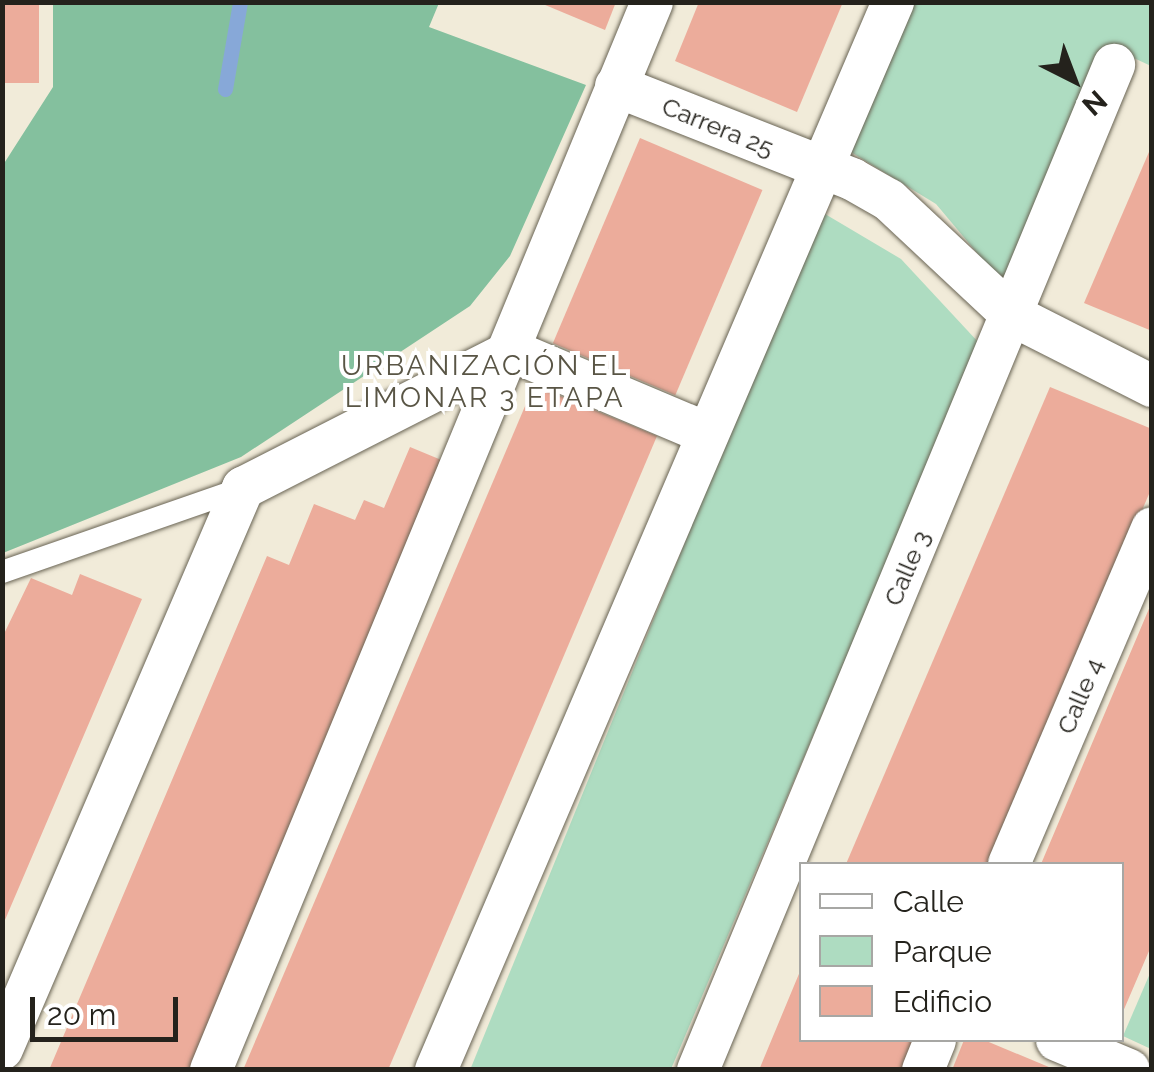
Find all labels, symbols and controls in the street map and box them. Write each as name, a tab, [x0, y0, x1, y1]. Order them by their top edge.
north arrow	[1024, 30, 1124, 130]
text: N	[1075, 83, 1113, 122]
street label: Carrera 25	[658, 91, 778, 163]
district label: URBANIZACIÓN EL LIMONAR 3 ETAPA	[341, 349, 629, 415]
street label: Calle 3	[878, 526, 936, 610]
street label: Calle 4	[1051, 654, 1109, 738]
legend	[799, 862, 1124, 1042]
text: Calle	[893, 884, 964, 919]
text: Parque	[893, 934, 992, 969]
scale bar	[35, 977, 182, 1039]
text: Edificio	[893, 984, 992, 1019]
text: 20 m	[47, 997, 116, 1032]

